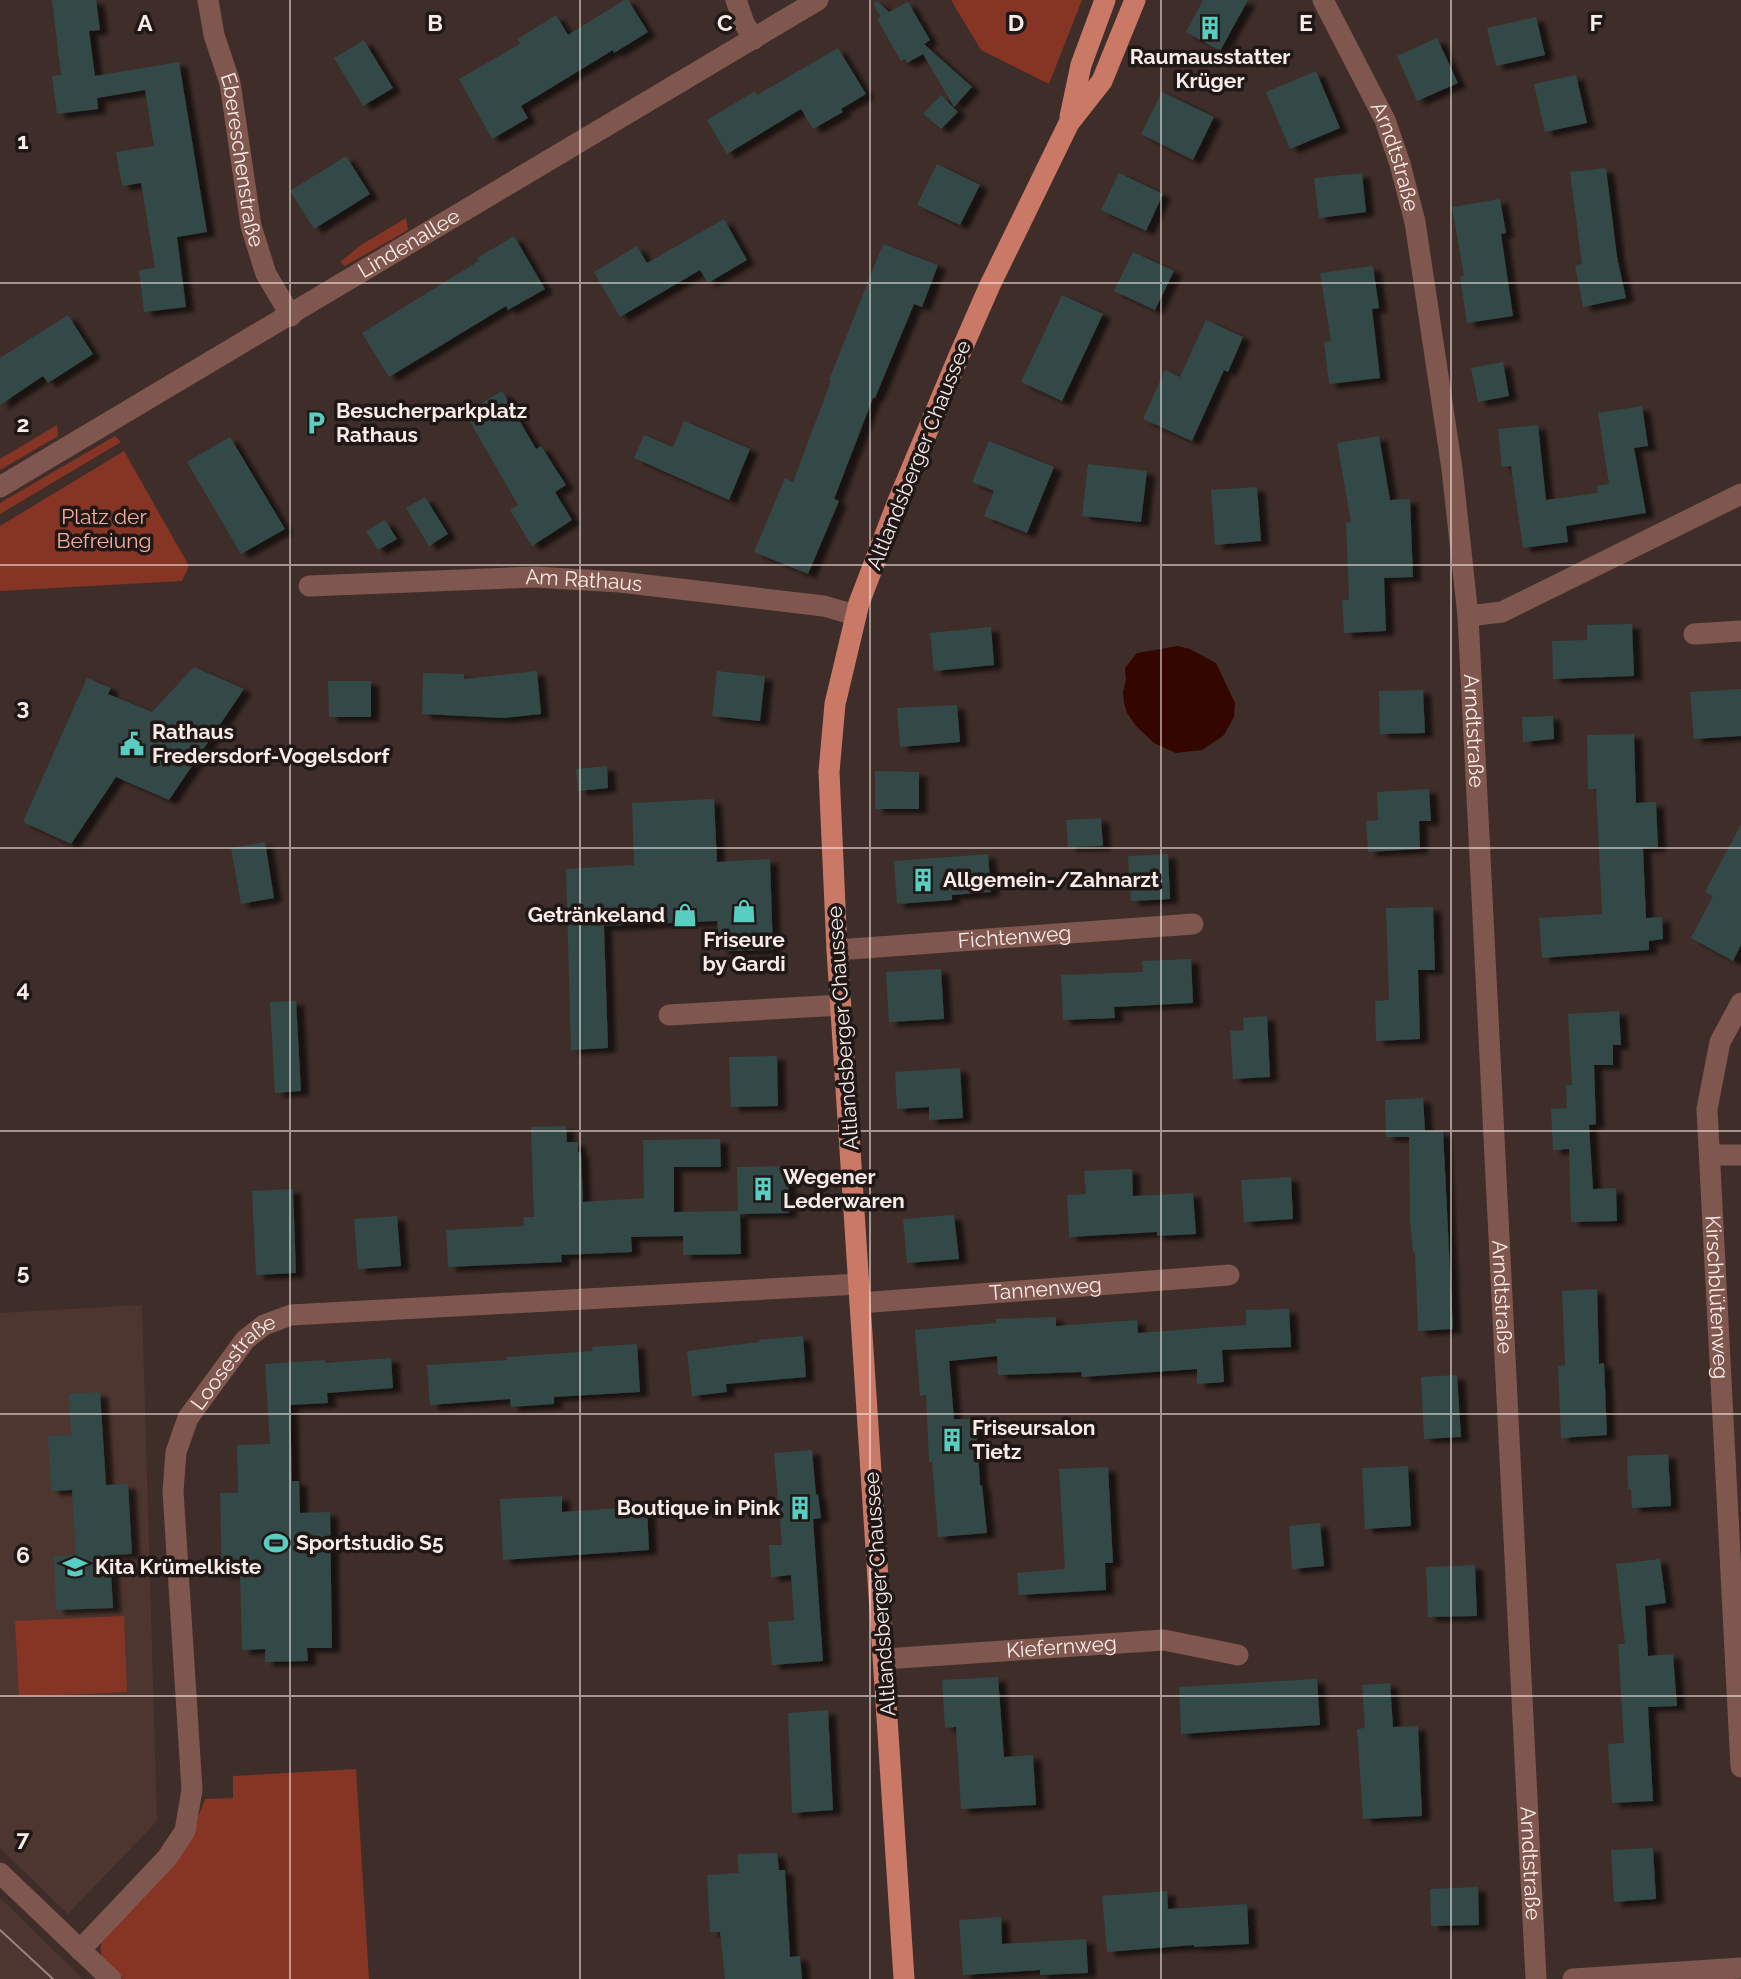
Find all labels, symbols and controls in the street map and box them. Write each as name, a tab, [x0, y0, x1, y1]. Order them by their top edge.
text: A	[137, 9, 153, 36]
text: B	[427, 9, 443, 36]
text: C	[717, 9, 733, 36]
text: D	[1008, 9, 1024, 36]
text: E	[1299, 9, 1313, 36]
text: F	[1589, 9, 1603, 36]
building icon: Raumausstatter Krüger	[1196, 14, 1224, 42]
place label: Raumausstatter Krüger	[1130, 44, 1290, 93]
street label: Ebereschenstraße	[215, 69, 270, 250]
street label: Arndtstraße	[1366, 97, 1425, 214]
text: 1	[17, 127, 29, 154]
street label: Lindenallee	[353, 203, 464, 283]
street label: Altlandsberger Chaussee	[861, 337, 976, 573]
place label: Besucherparkplatz Rathaus	[336, 398, 527, 447]
parking icon: Besucherparkplatz Rathaus	[302, 409, 330, 437]
text: 2	[17, 410, 29, 437]
park label: Platz der Befreiung	[57, 504, 151, 553]
street label: Am Rathaus	[525, 564, 644, 597]
street label: Arndtstraße	[1459, 673, 1490, 788]
text: 3	[17, 693, 29, 720]
place label: Rathaus Fredersdorf-Vogelsdorf	[152, 719, 391, 768]
public building icon: Rathaus Fredersdorf-Vogelsdorf	[118, 730, 146, 758]
building icon: Allgemein-/Zahnarzt	[909, 866, 937, 894]
place label: Allgemein-/Zahnarzt	[943, 867, 1159, 892]
shop icon: Friseure by Gardi	[730, 897, 758, 925]
shop icon: Getränkeland	[671, 901, 699, 929]
place label: Getränkeland	[528, 902, 665, 927]
street label: Altlandsberger Chaussee	[821, 905, 864, 1151]
street label: Fichtenweg	[957, 920, 1072, 953]
place label: Friseure by Gardi	[702, 927, 786, 976]
text: 4	[16, 975, 30, 1002]
place label: Wegener Lederwaren	[783, 1164, 905, 1213]
building icon: Wegener Lederwaren	[749, 1175, 777, 1203]
street label: Kirschblütenweg	[1701, 1215, 1734, 1380]
street label: Arndtstraße	[1487, 1240, 1518, 1355]
text: 5	[17, 1258, 30, 1285]
street label: Tannenweg	[988, 1272, 1103, 1305]
street label: Loosestraße	[185, 1309, 279, 1415]
place label: Friseursalon Tietz	[972, 1415, 1096, 1464]
building icon: Friseursalon Tietz	[938, 1426, 966, 1454]
street label: Altlandsberger Chaussee	[858, 1471, 901, 1717]
building icon: Boutique in Pink	[786, 1494, 814, 1522]
place label: Boutique in Pink	[617, 1495, 780, 1520]
sports icon: Sportstudio S5	[262, 1529, 290, 1557]
place label: Sportstudio S5	[296, 1530, 444, 1555]
text: 6	[16, 1541, 30, 1568]
school or university icon: Kita Krümelkiste	[61, 1553, 89, 1581]
place label: Kita Krümelkiste	[95, 1554, 262, 1579]
street label: Kiefernweg	[1006, 1630, 1118, 1663]
street label: Arndtstraße	[1515, 1806, 1546, 1921]
text: 7	[17, 1824, 30, 1851]

